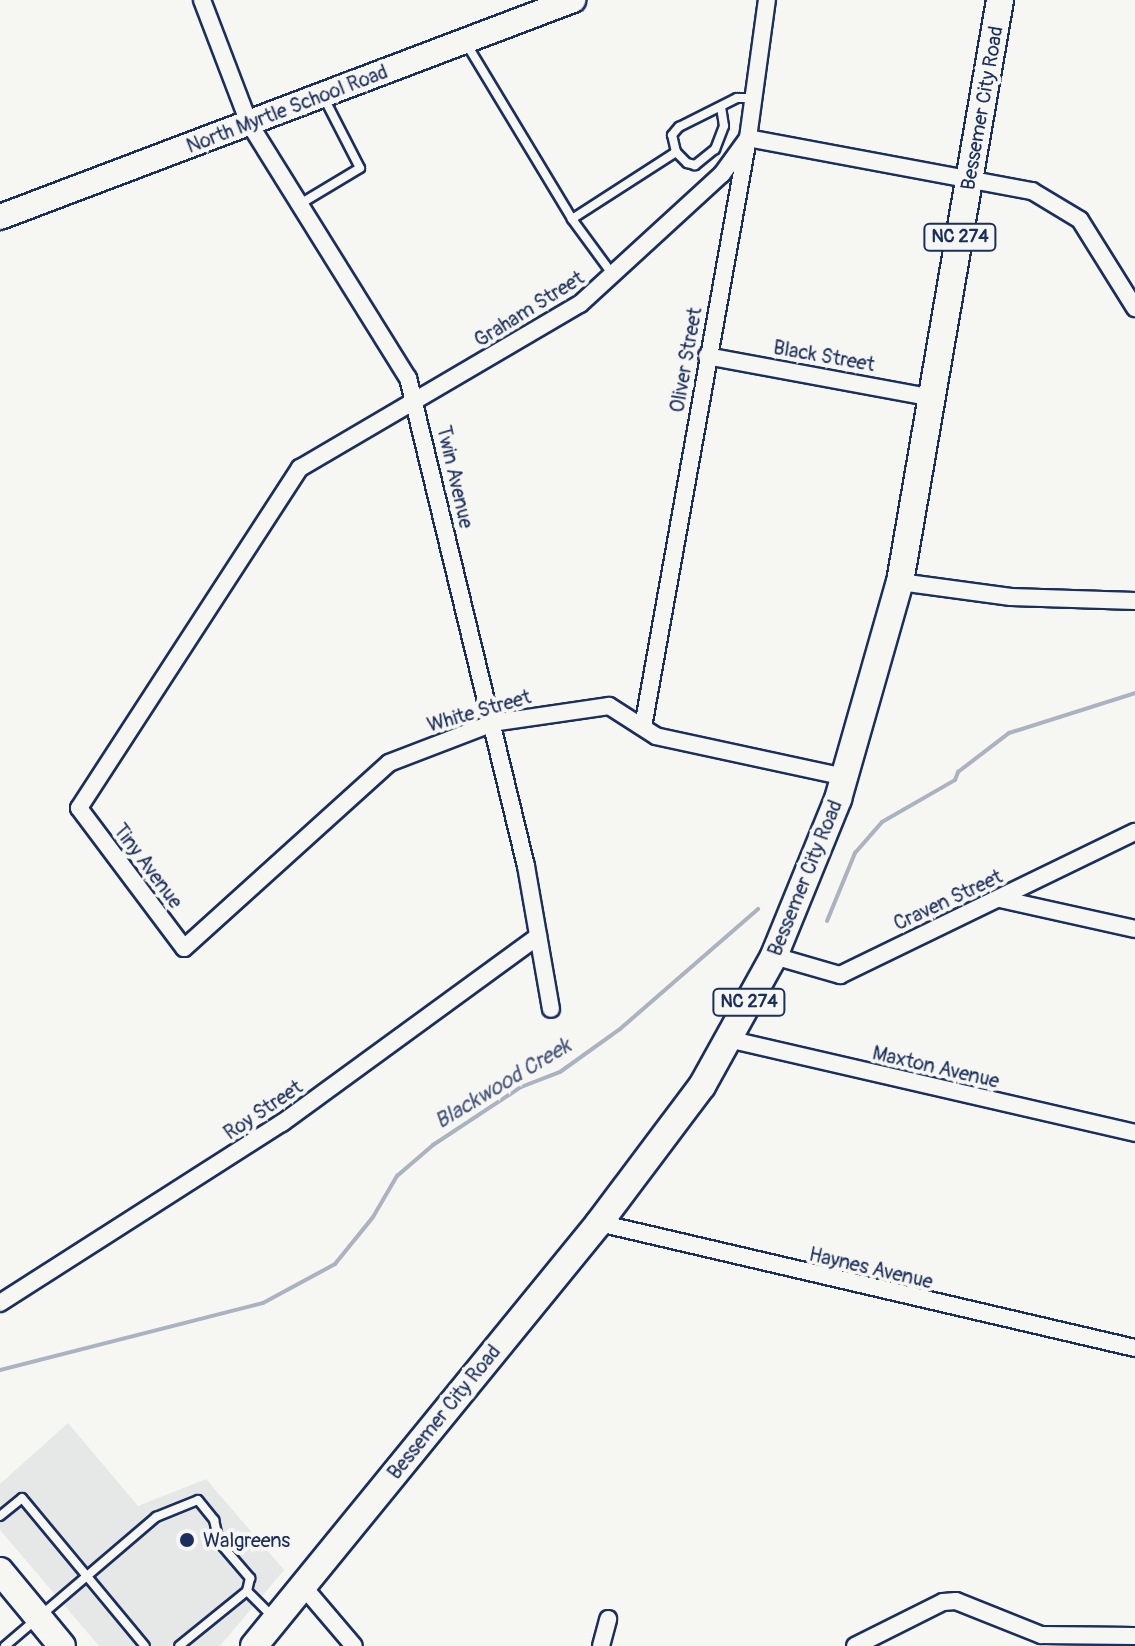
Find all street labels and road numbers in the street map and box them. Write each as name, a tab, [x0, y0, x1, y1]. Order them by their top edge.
street label: Bessemer City Road	[956, 24, 1008, 192]
street label: North Myrtle School Road	[183, 60, 391, 158]
road number: NC 274	[922, 223, 998, 251]
street label: Graham Street	[470, 266, 588, 352]
street label: Oliver Street	[665, 306, 707, 414]
street label: Black Street	[771, 335, 877, 377]
street label: Twin Avenue	[432, 423, 478, 531]
street label: White Street	[424, 685, 534, 737]
street label: Bessemer City Road	[763, 797, 847, 959]
street label: Tiny Avenue	[108, 819, 188, 913]
street label: Craven Street	[890, 864, 1006, 936]
road number: NC 274	[711, 988, 787, 1016]
street label: Maxton Avenue	[870, 1041, 1002, 1093]
street label: Roy Street	[219, 1075, 307, 1145]
street label: Haynes Avenue	[807, 1242, 935, 1294]
street label: Bessemer City Road	[382, 1340, 506, 1484]

